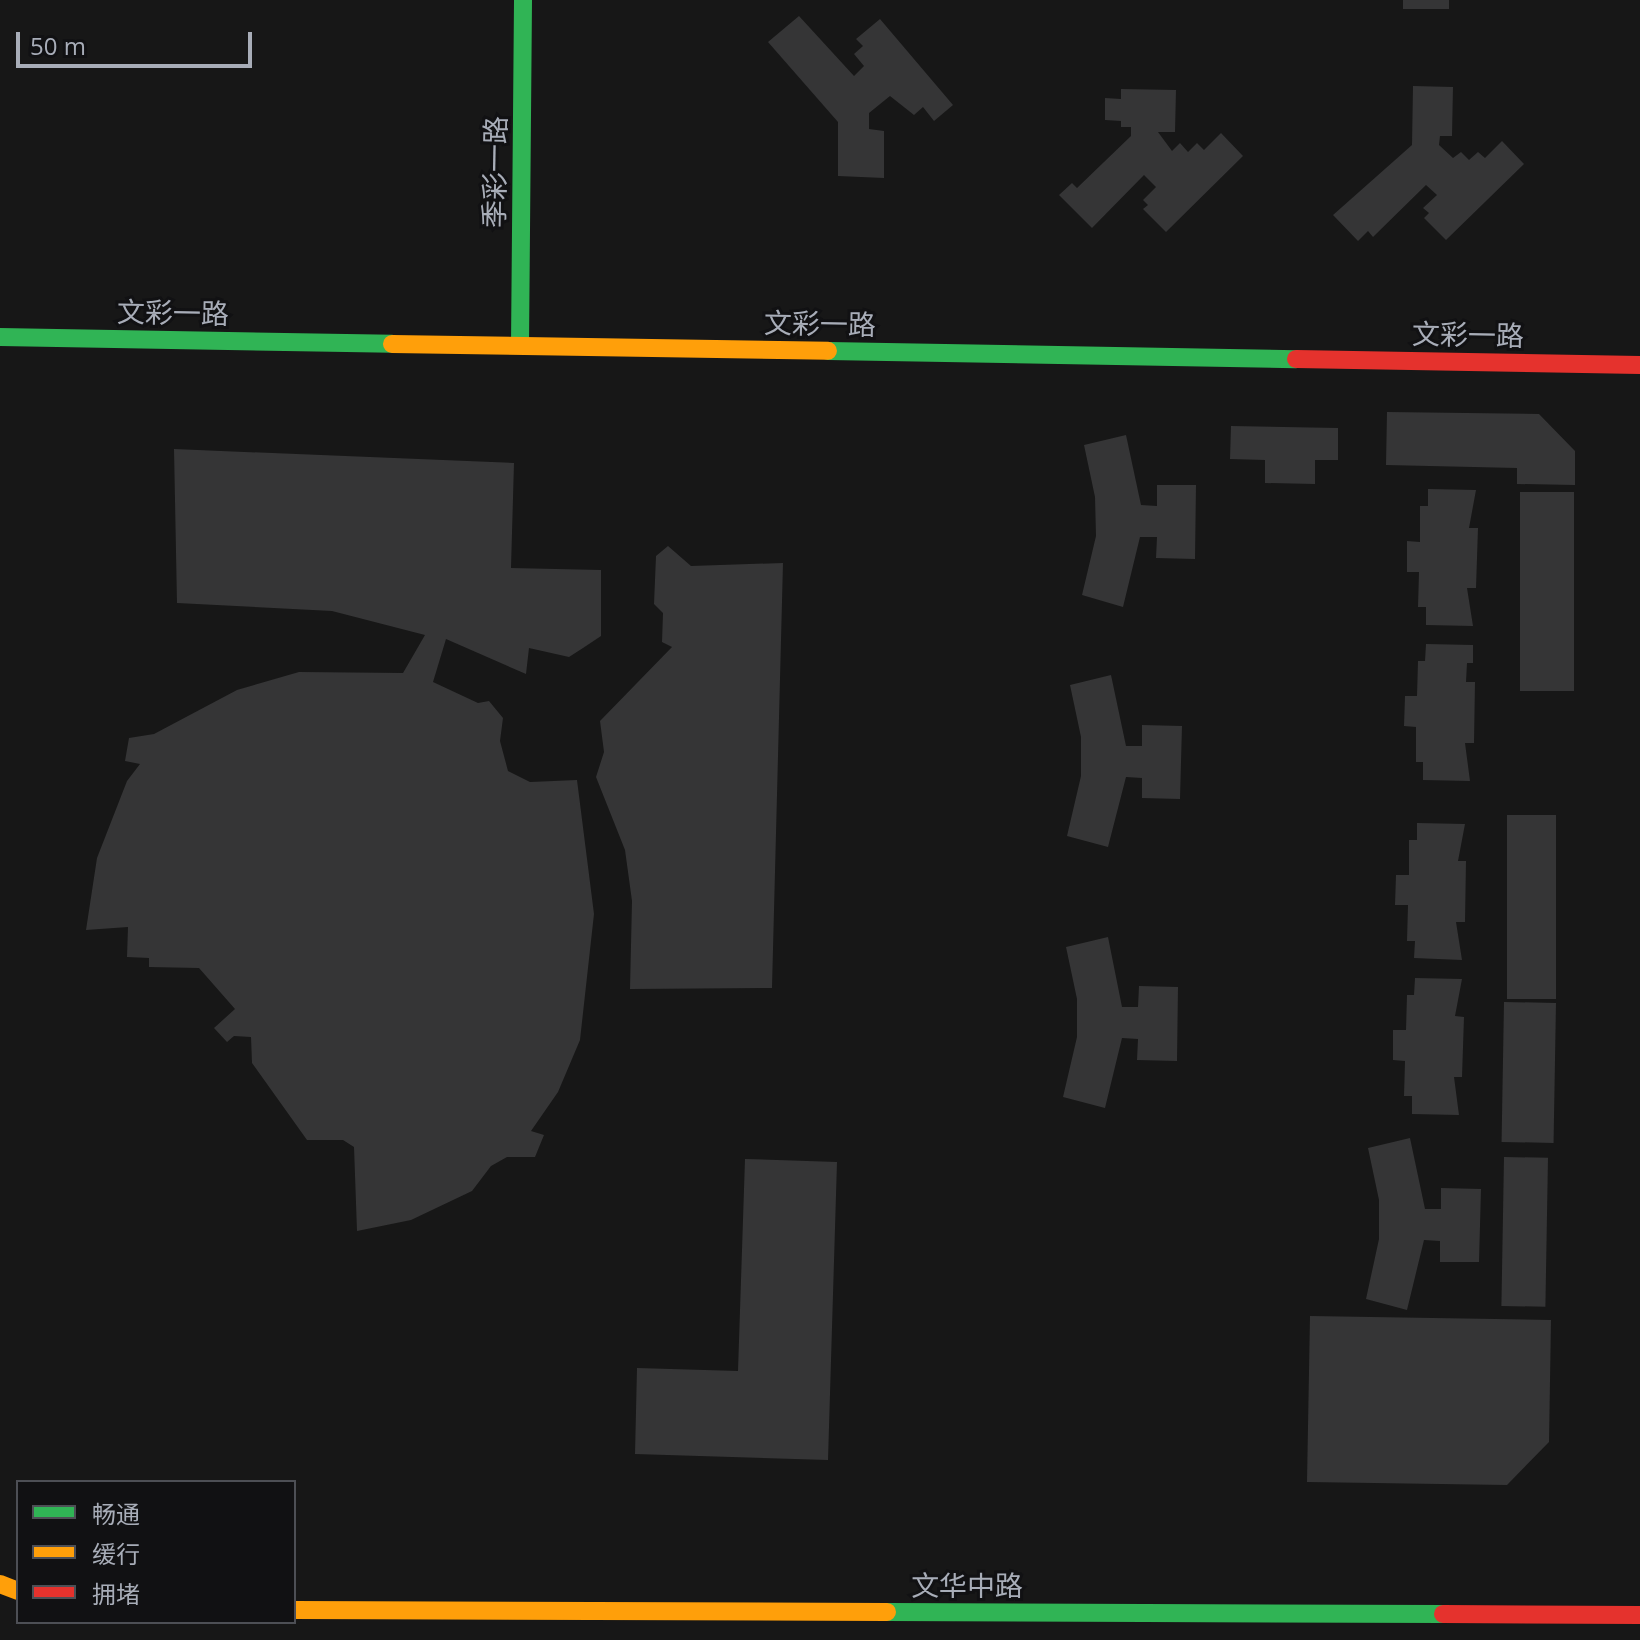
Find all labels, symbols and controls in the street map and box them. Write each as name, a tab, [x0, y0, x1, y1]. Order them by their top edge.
scale bar	[20, 16, 256, 66]
text: 50 m	[30, 29, 86, 62]
street label: 季彩一路	[476, 116, 512, 228]
street label: 文彩一路	[117, 294, 229, 330]
street label: 文彩一路	[764, 305, 876, 341]
street label: 文彩一路	[1412, 316, 1524, 352]
legend	[16, 1480, 296, 1624]
text: 畅通	[92, 1497, 140, 1530]
text: 缓行	[92, 1537, 140, 1570]
street label: 文华中路	[911, 1568, 1023, 1602]
text: 拥堵	[92, 1577, 140, 1610]

